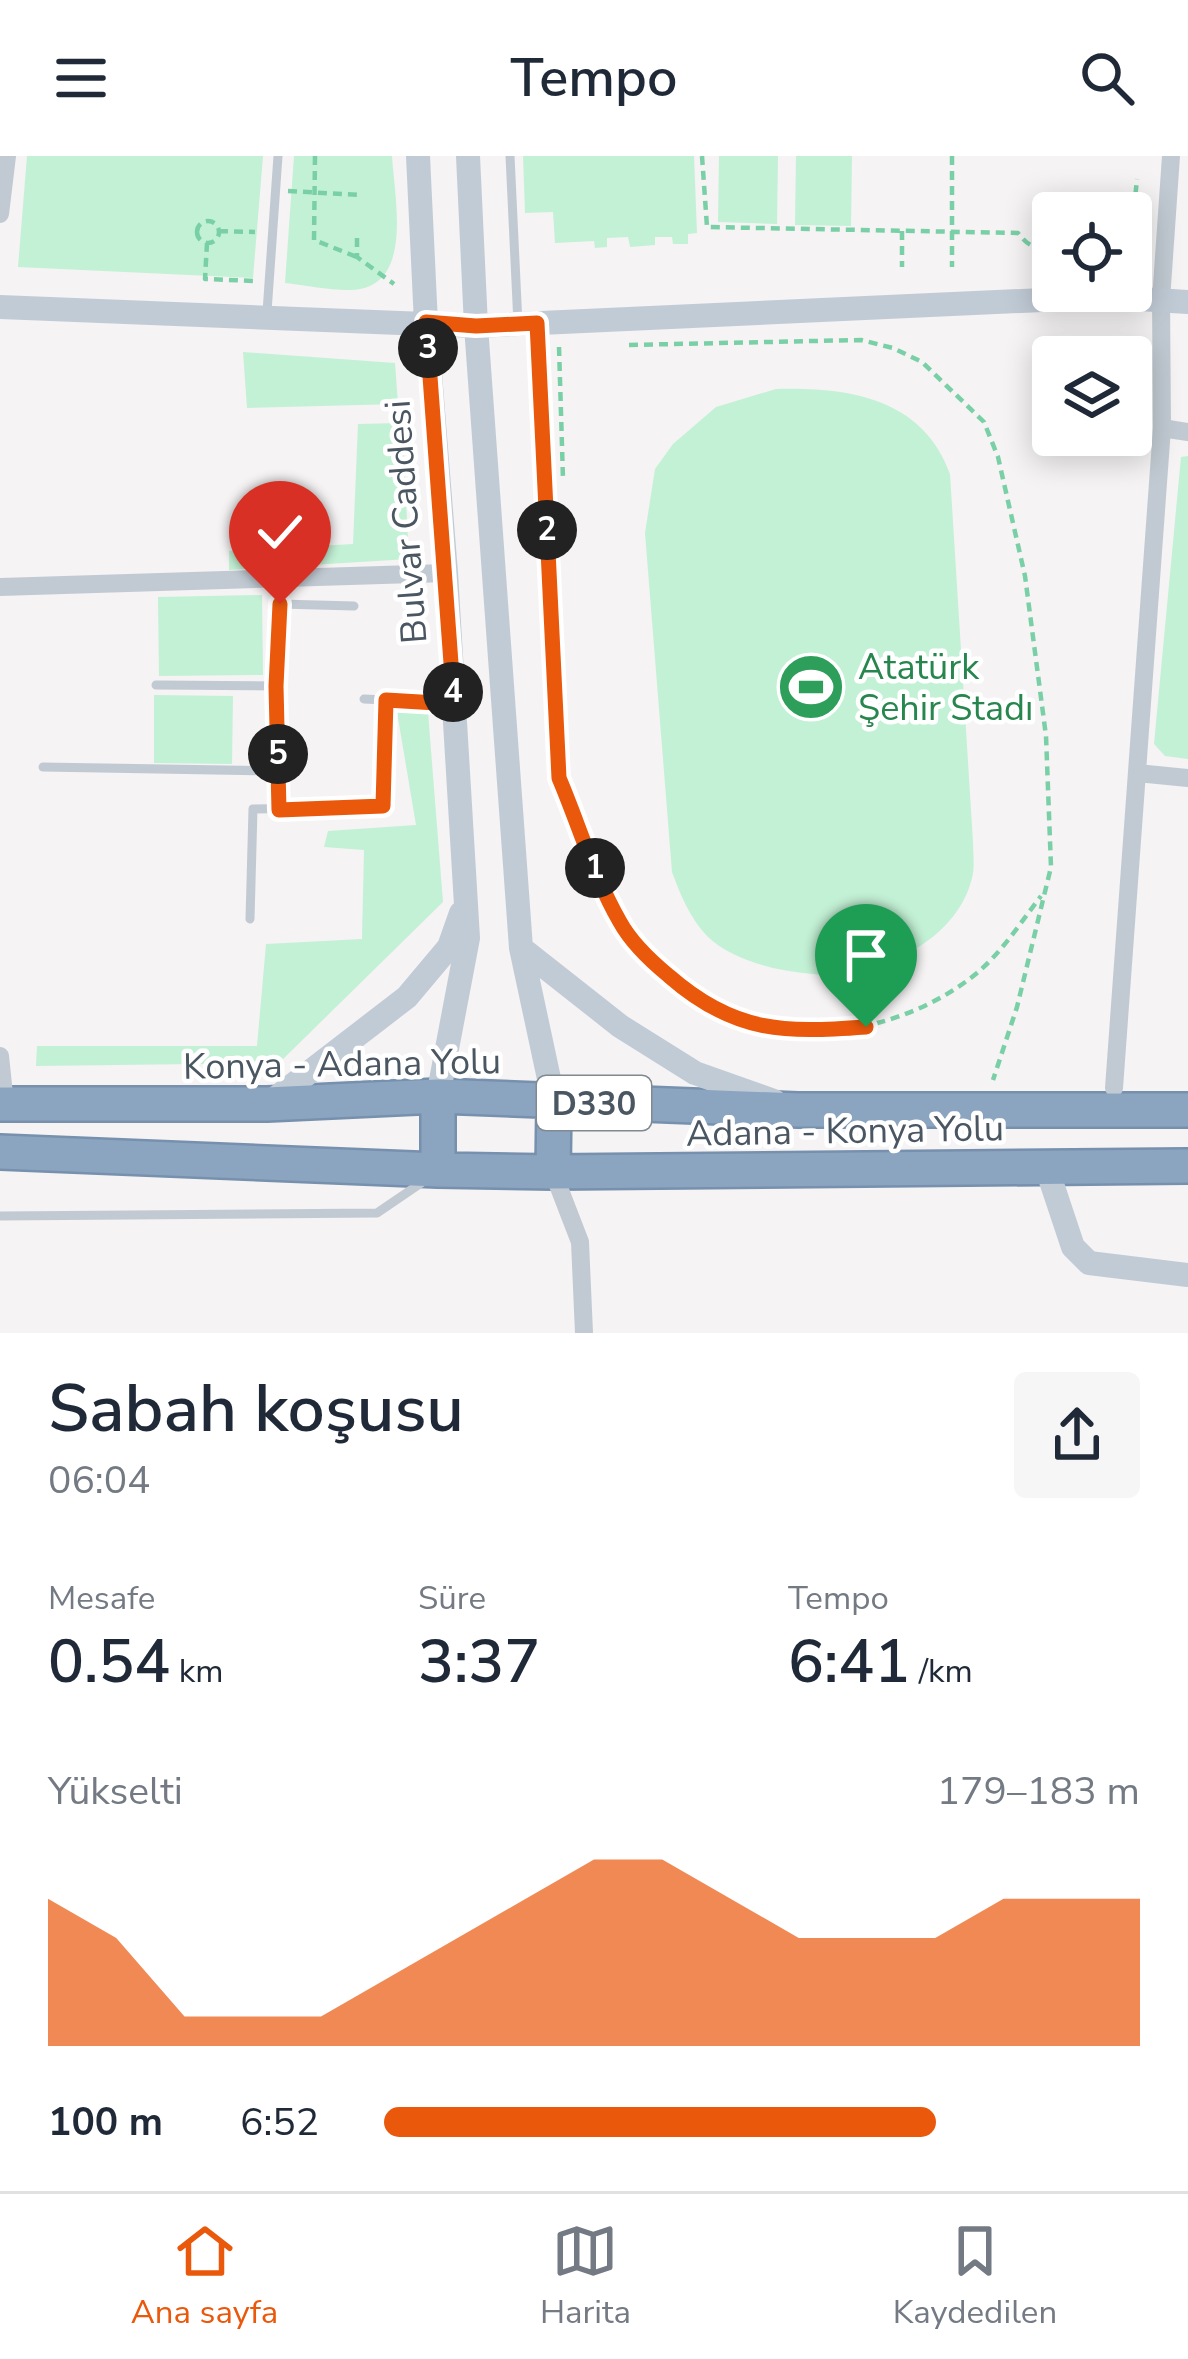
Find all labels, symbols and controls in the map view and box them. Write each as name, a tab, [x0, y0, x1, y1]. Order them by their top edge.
text: Tempo	[510, 41, 678, 115]
icon: menu	[48, 45, 114, 111]
icon: search	[1074, 45, 1140, 111]
map controls	[1032, 192, 1152, 456]
button: locate	[1032, 192, 1152, 312]
pin: 3	[398, 318, 458, 378]
text: 3	[418, 325, 438, 370]
button: layers	[1032, 336, 1152, 456]
street label: Bulvar Caddesi	[374, 399, 439, 645]
pin	[229, 481, 331, 604]
icon: check	[247, 499, 313, 565]
pin: 2	[517, 500, 577, 560]
text: 2	[537, 507, 557, 552]
place label: Atatürk Şehir Stadı	[858, 643, 1033, 733]
sports icon: Atatürk Şehir Stadı	[776, 652, 846, 722]
pin: 4	[423, 662, 483, 722]
text: 4	[443, 669, 463, 714]
pin: 5	[248, 724, 308, 784]
text: 5	[268, 731, 288, 776]
pin: 1	[565, 838, 625, 898]
text: 1	[585, 845, 605, 890]
pin	[815, 904, 917, 1027]
icon: arrive	[833, 922, 899, 988]
street label: Konya - Adana Yolu	[183, 1037, 501, 1092]
road number: D330	[537, 1076, 651, 1130]
street label: Adana - Konya Yolu	[686, 1104, 1004, 1159]
text: Sabah koşusu	[48, 1364, 464, 1454]
button: share	[1014, 1372, 1140, 1498]
text: 06:04	[48, 1454, 151, 1507]
text: Mesafe	[48, 1576, 155, 1621]
text: Süre	[418, 1576, 486, 1621]
text: Tempo	[788, 1576, 889, 1621]
text: 0.54	[48, 1621, 170, 1703]
text: 3:37	[418, 1621, 540, 1703]
text: 6:41	[788, 1621, 910, 1703]
text: km	[170, 1649, 223, 1694]
text: /km	[910, 1649, 973, 1694]
text: Yükselti	[48, 1765, 183, 1818]
text: 179–183 m	[937, 1765, 1140, 1818]
text: 100 m	[48, 2096, 163, 2149]
text: 6:52	[240, 2096, 319, 2149]
tab: Ana sayfa	[131, 2218, 278, 2335]
tab: Harita	[540, 2218, 631, 2335]
tab: Kaydedilen	[893, 2218, 1057, 2335]

